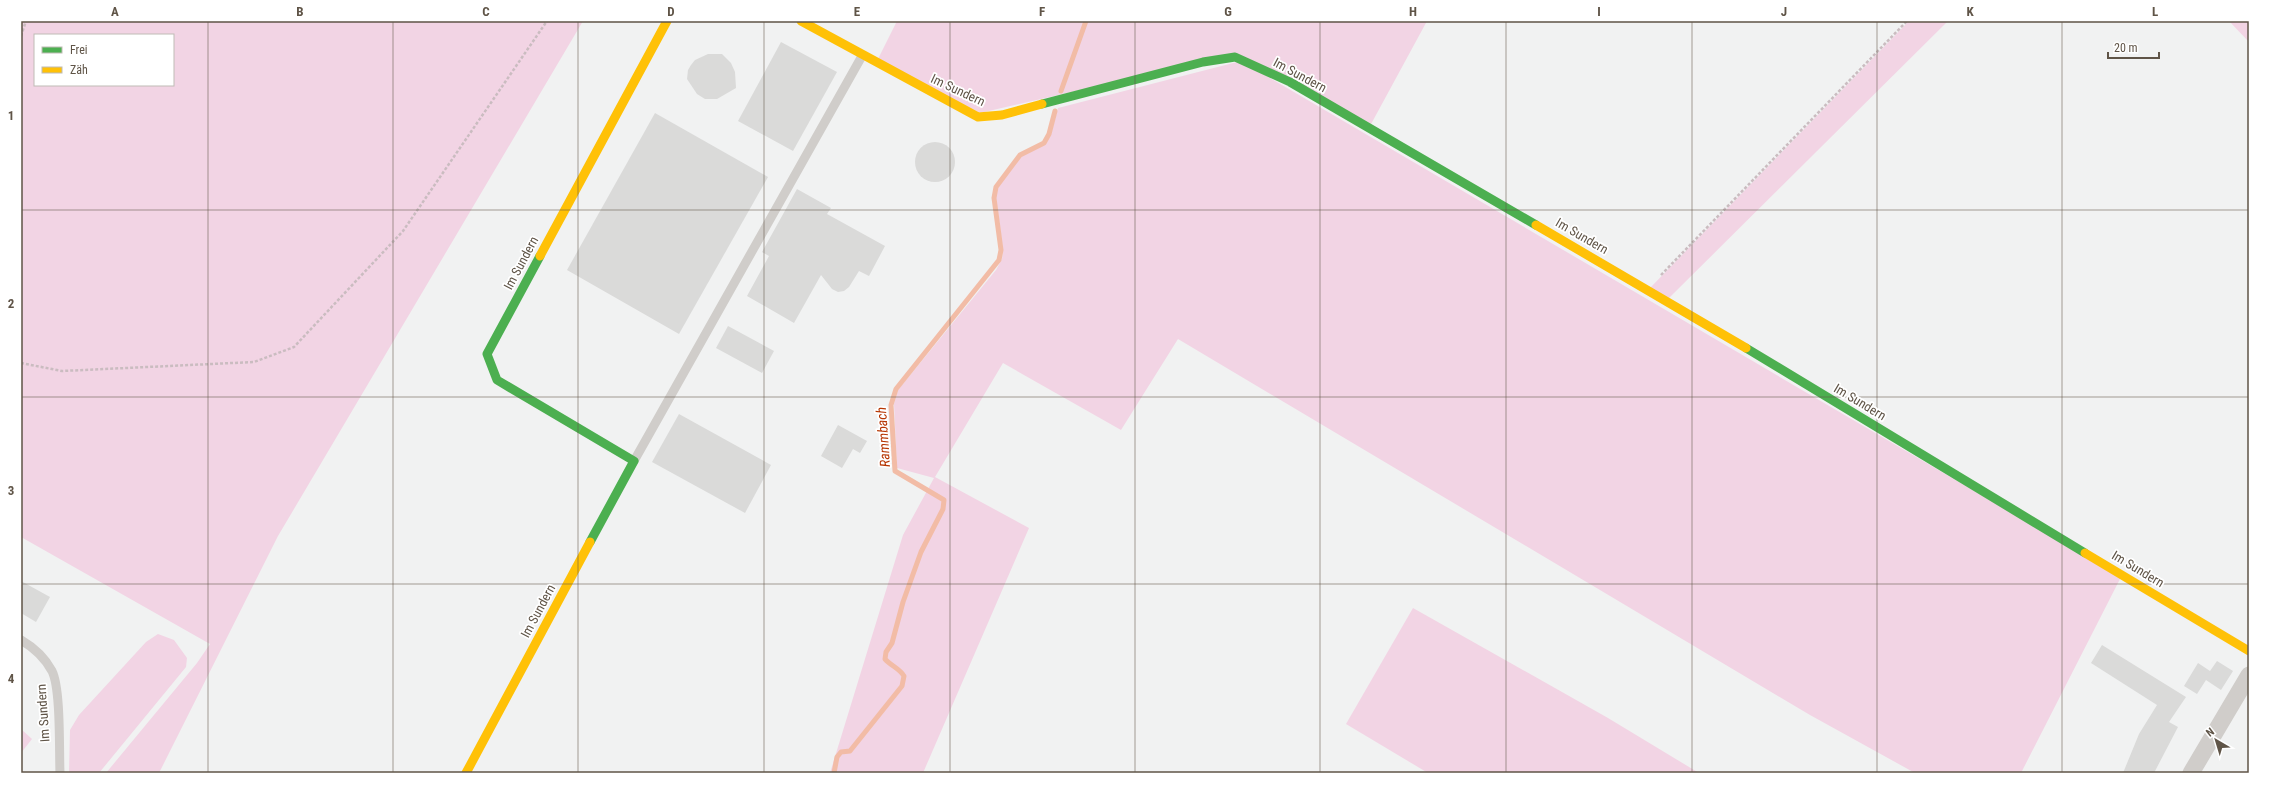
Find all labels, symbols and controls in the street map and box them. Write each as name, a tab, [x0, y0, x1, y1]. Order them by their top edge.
text: A	[111, 4, 119, 19]
text: B	[296, 4, 304, 19]
text: C	[482, 4, 490, 19]
text: D	[667, 4, 675, 19]
text: E	[854, 4, 861, 19]
text: F	[1039, 4, 1045, 19]
text: G	[1224, 4, 1232, 19]
text: H	[1409, 4, 1417, 19]
text: I	[1597, 4, 1601, 19]
text: J	[1781, 4, 1787, 19]
text: K	[1966, 4, 1974, 19]
text: L	[2152, 4, 2158, 19]
legend	[34, 34, 174, 86]
scale bar	[2108, 34, 2159, 60]
text: 20 m	[2114, 41, 2138, 55]
text: Frei	[70, 43, 88, 57]
street label: Im Sundern	[1271, 55, 1329, 95]
text: Zäh	[70, 63, 88, 77]
street label: Im Sundern	[928, 71, 988, 109]
text: 1	[8, 108, 14, 123]
street label: Im Sundern	[1553, 215, 1611, 257]
street label: Im Sundern	[501, 234, 541, 292]
text: 2	[8, 296, 15, 311]
street label: Im Sundern	[1831, 381, 1889, 423]
water label: Rammbach	[873, 406, 893, 468]
text: 3	[8, 483, 14, 498]
street label: Im Sundern	[2109, 548, 2167, 590]
street label: Im Sundern	[518, 582, 558, 640]
text: 4	[8, 671, 15, 686]
street label: Im Sundern	[33, 683, 53, 743]
north arrow	[2196, 720, 2236, 760]
text: N	[2203, 725, 2217, 740]

